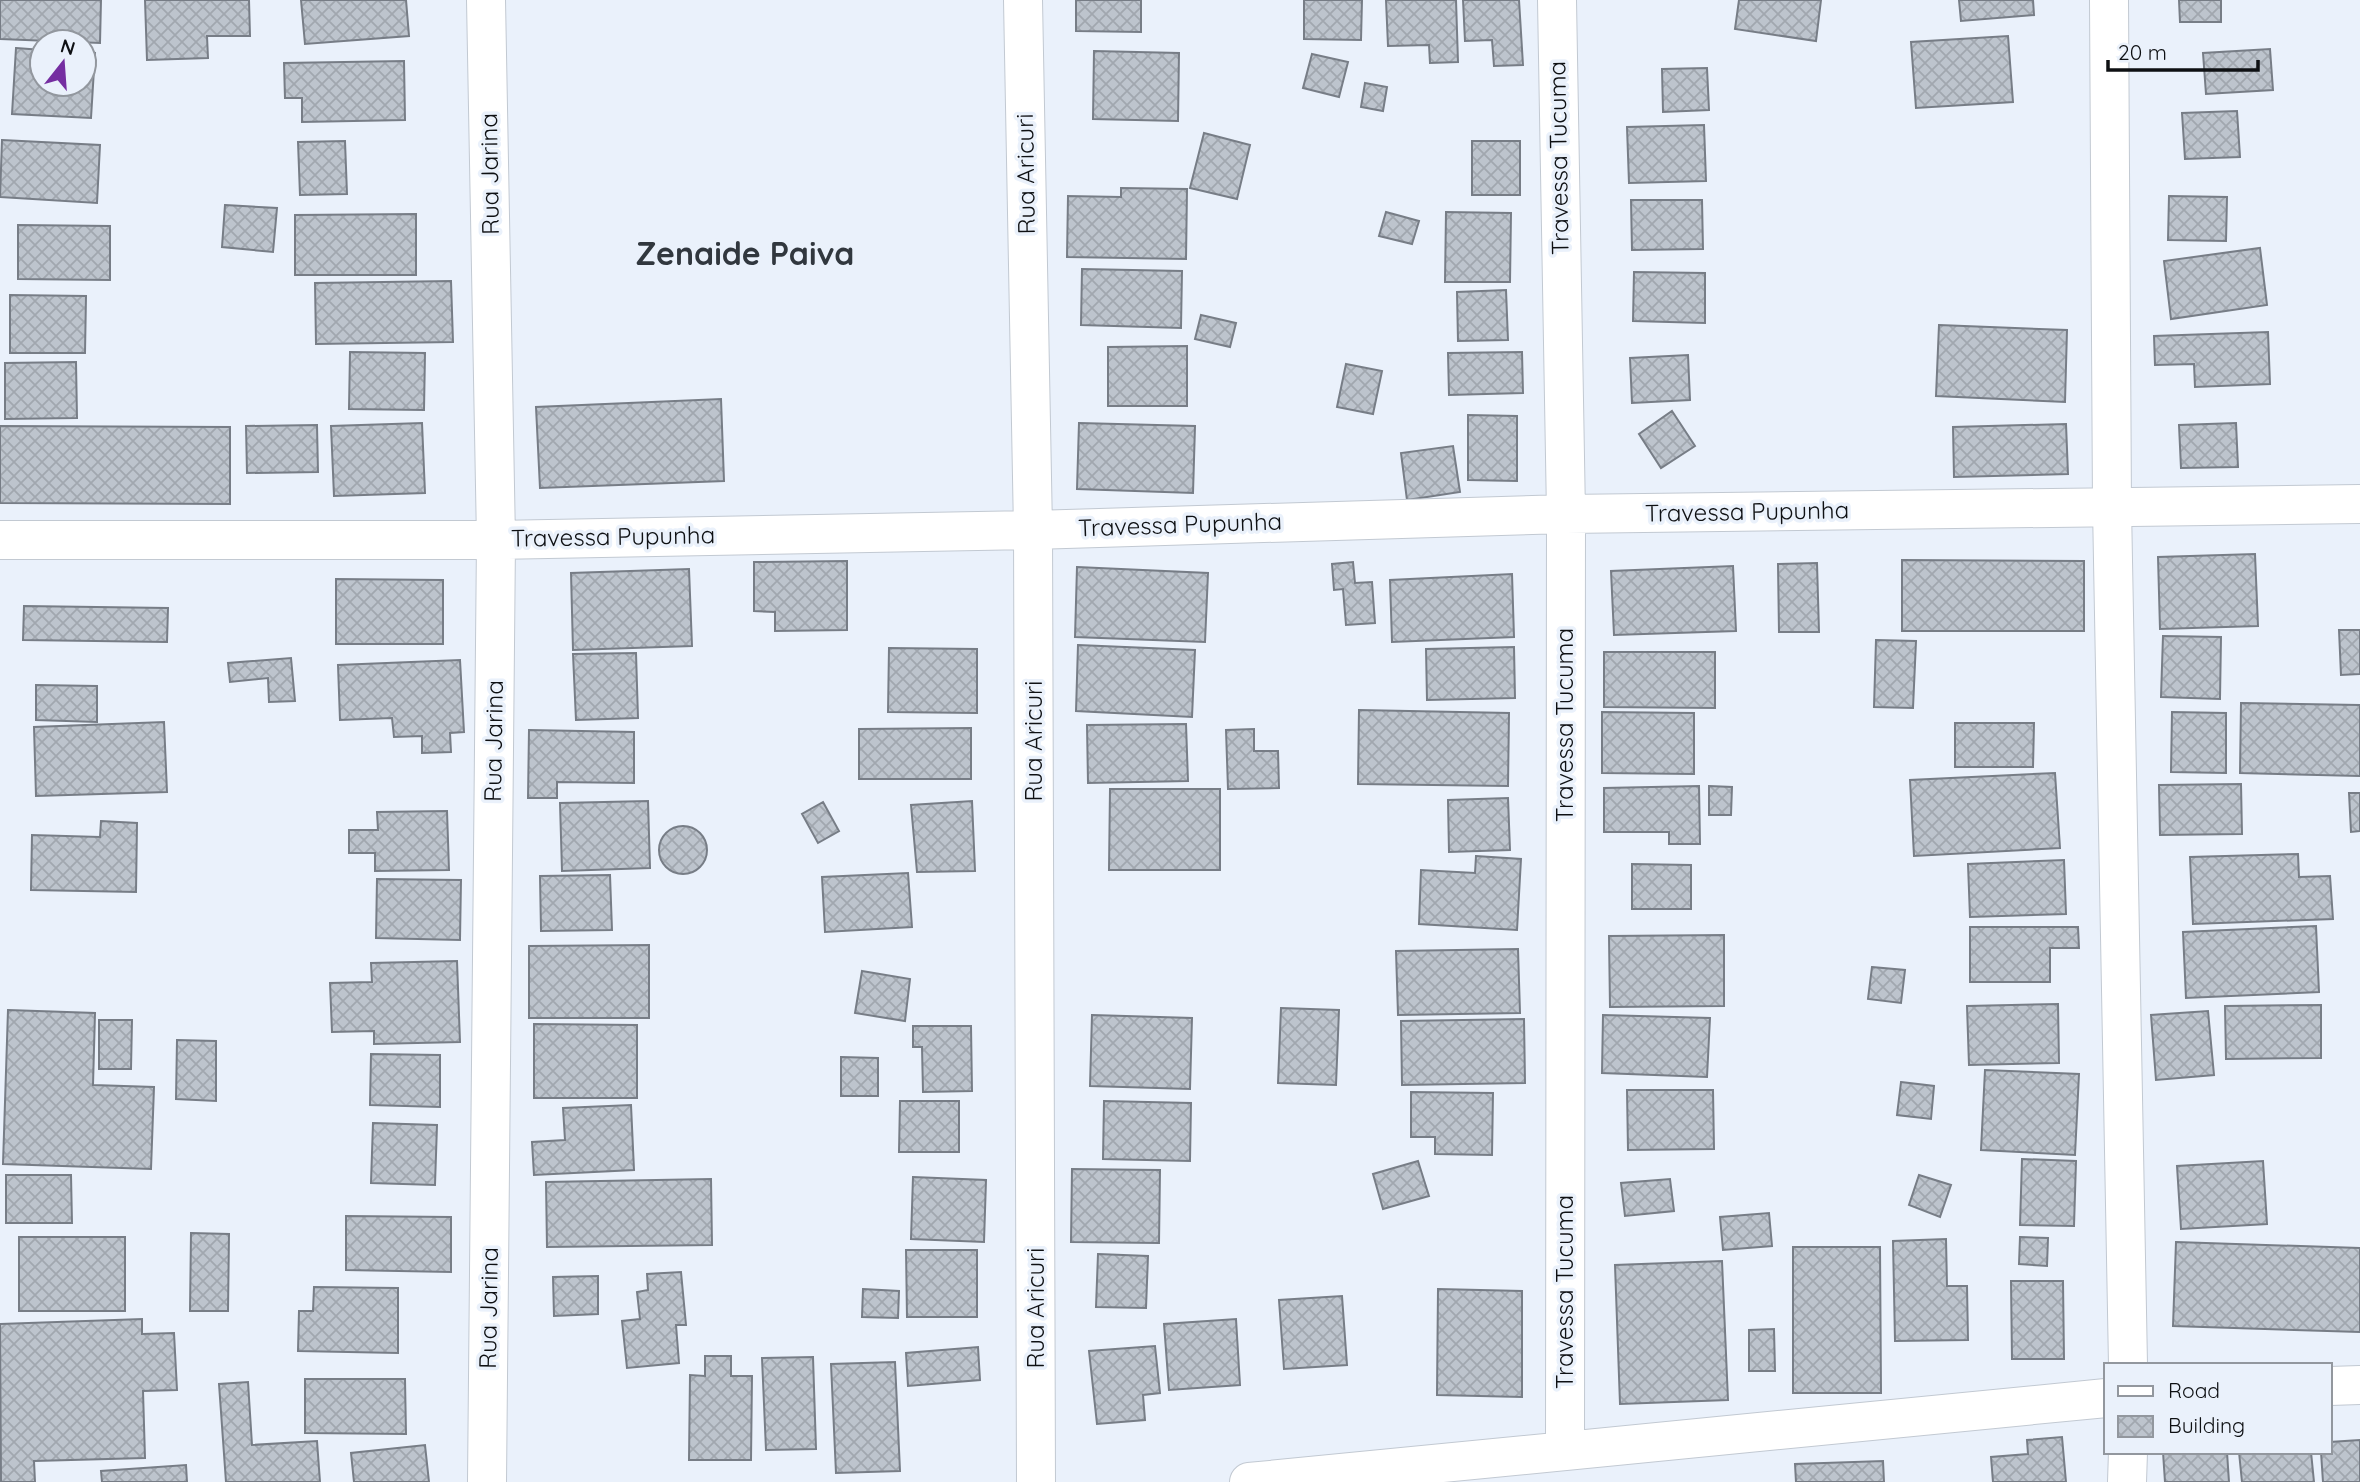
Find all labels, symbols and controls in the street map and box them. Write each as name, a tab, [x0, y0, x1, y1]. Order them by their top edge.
north arrow	[28, 28, 98, 98]
scale bar	[2108, 28, 2258, 72]
text: N	[58, 33, 78, 60]
text: 20 m	[2118, 39, 2167, 65]
street label: Travessa Tucuma	[1541, 61, 1575, 255]
street label: Rua Jarina	[473, 113, 505, 235]
street label: Rua Aricuri	[1009, 113, 1041, 235]
district label: Zenaide Paiva	[636, 233, 854, 273]
street label: Travessa Pupunha	[1645, 494, 1849, 528]
street label: Travessa Pupunha	[1077, 505, 1283, 543]
street label: Travessa Pupunha	[511, 519, 715, 553]
street label: Travessa Tucuma	[1549, 628, 1579, 822]
street label: Rua Jarina	[477, 680, 509, 802]
street label: Rua Aricuri	[1018, 681, 1048, 801]
street label: Travessa Tucuma	[1549, 1195, 1579, 1389]
street label: Rua Jarina	[472, 1247, 504, 1369]
street label: Rua Aricuri	[1020, 1248, 1050, 1368]
legend	[2104, 1363, 2332, 1454]
text: Road	[2168, 1377, 2220, 1403]
text: Building	[2168, 1412, 2245, 1438]

